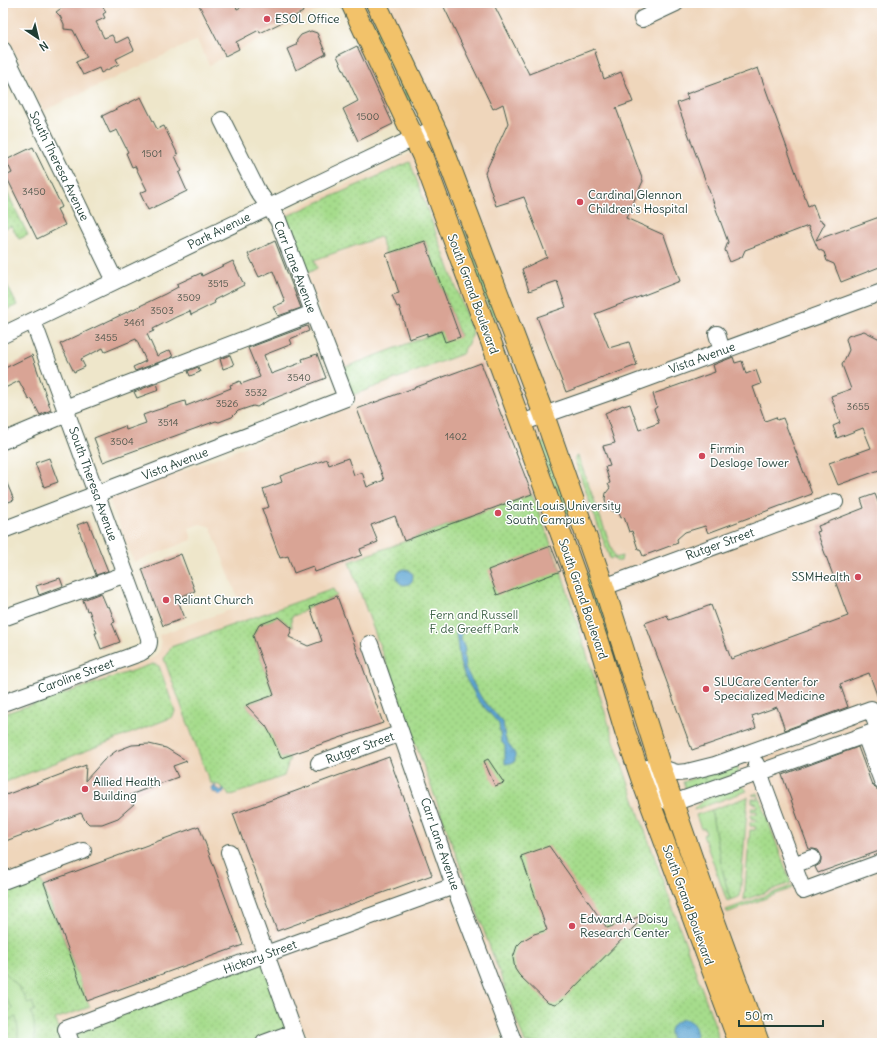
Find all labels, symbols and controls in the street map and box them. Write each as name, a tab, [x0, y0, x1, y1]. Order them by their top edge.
place label: ESOL Office	[275, 11, 340, 26]
marker: ESOL Office	[262, 14, 272, 24]
north arrow	[18, 18, 58, 58]
text: N	[37, 38, 51, 54]
street label: South Theresa Avenue	[26, 108, 93, 223]
house number: 1500	[357, 110, 379, 123]
house number: 1501	[142, 147, 162, 160]
house number: 3450	[22, 185, 46, 198]
place label: Cardinal Glennon Children's Hospital	[588, 187, 688, 216]
marker: Cardinal Glennon Children's Hospital	[575, 197, 585, 207]
street label: Park Avenue	[185, 209, 253, 252]
street label: Carr Lane Avenue	[271, 219, 320, 315]
street label: South Grand Boulevard	[445, 232, 502, 356]
house number: 3515	[207, 277, 229, 290]
house number: 3509	[177, 291, 201, 304]
house number: 3503	[150, 304, 174, 317]
house number: 3461	[123, 316, 145, 329]
house number: 3455	[95, 331, 118, 344]
street label: Vista Avenue	[667, 339, 737, 376]
house number: 3540	[287, 371, 311, 384]
house number: 3532	[245, 386, 268, 399]
house number: 3526	[216, 397, 239, 410]
house number: 3655	[847, 400, 870, 413]
house number: 3514	[157, 416, 179, 429]
street label: South Theresa Avenue	[66, 425, 121, 543]
house number: 1402	[445, 430, 467, 443]
house number: 3504	[110, 435, 134, 448]
place label: Firmin Desloge Tower	[710, 441, 789, 470]
street label: Vista Avenue	[140, 444, 210, 483]
marker: Firmin Desloge Tower	[697, 451, 707, 461]
place label: Saint Louis University South Campus	[506, 498, 621, 527]
marker: Saint Louis University South Campus	[493, 508, 503, 518]
street label: Rutger Street	[684, 524, 756, 563]
street label: South Grand Boulevard	[556, 537, 611, 661]
place label: SSMHealth	[791, 569, 850, 584]
marker: SSMHealth	[853, 572, 863, 582]
place label: Reliant Church	[174, 592, 253, 607]
marker: Reliant Church	[161, 595, 171, 605]
park label: Fern and Russell F. de Greeff Park	[429, 607, 519, 636]
street label: Caroline Street	[36, 655, 116, 696]
place label: SLUCare Center for Specialized Medicine	[714, 674, 825, 703]
marker: SLUCare Center for Specialized Medicine	[701, 684, 711, 694]
street label: Rutger Street	[324, 728, 396, 767]
place label: Allied Health Building	[93, 774, 161, 803]
marker: Allied Health Building	[80, 784, 90, 794]
street label: Carr Lane Avenue	[418, 795, 463, 892]
street label: South Grand Boulevard	[660, 843, 717, 967]
place label: Edward A. Doisy Research Center	[580, 911, 670, 940]
marker: Edward A. Doisy Research Center	[567, 921, 577, 931]
street label: Hickory Street	[221, 936, 298, 977]
scale bar	[739, 1002, 823, 1028]
text: 50 m	[745, 1008, 774, 1023]

